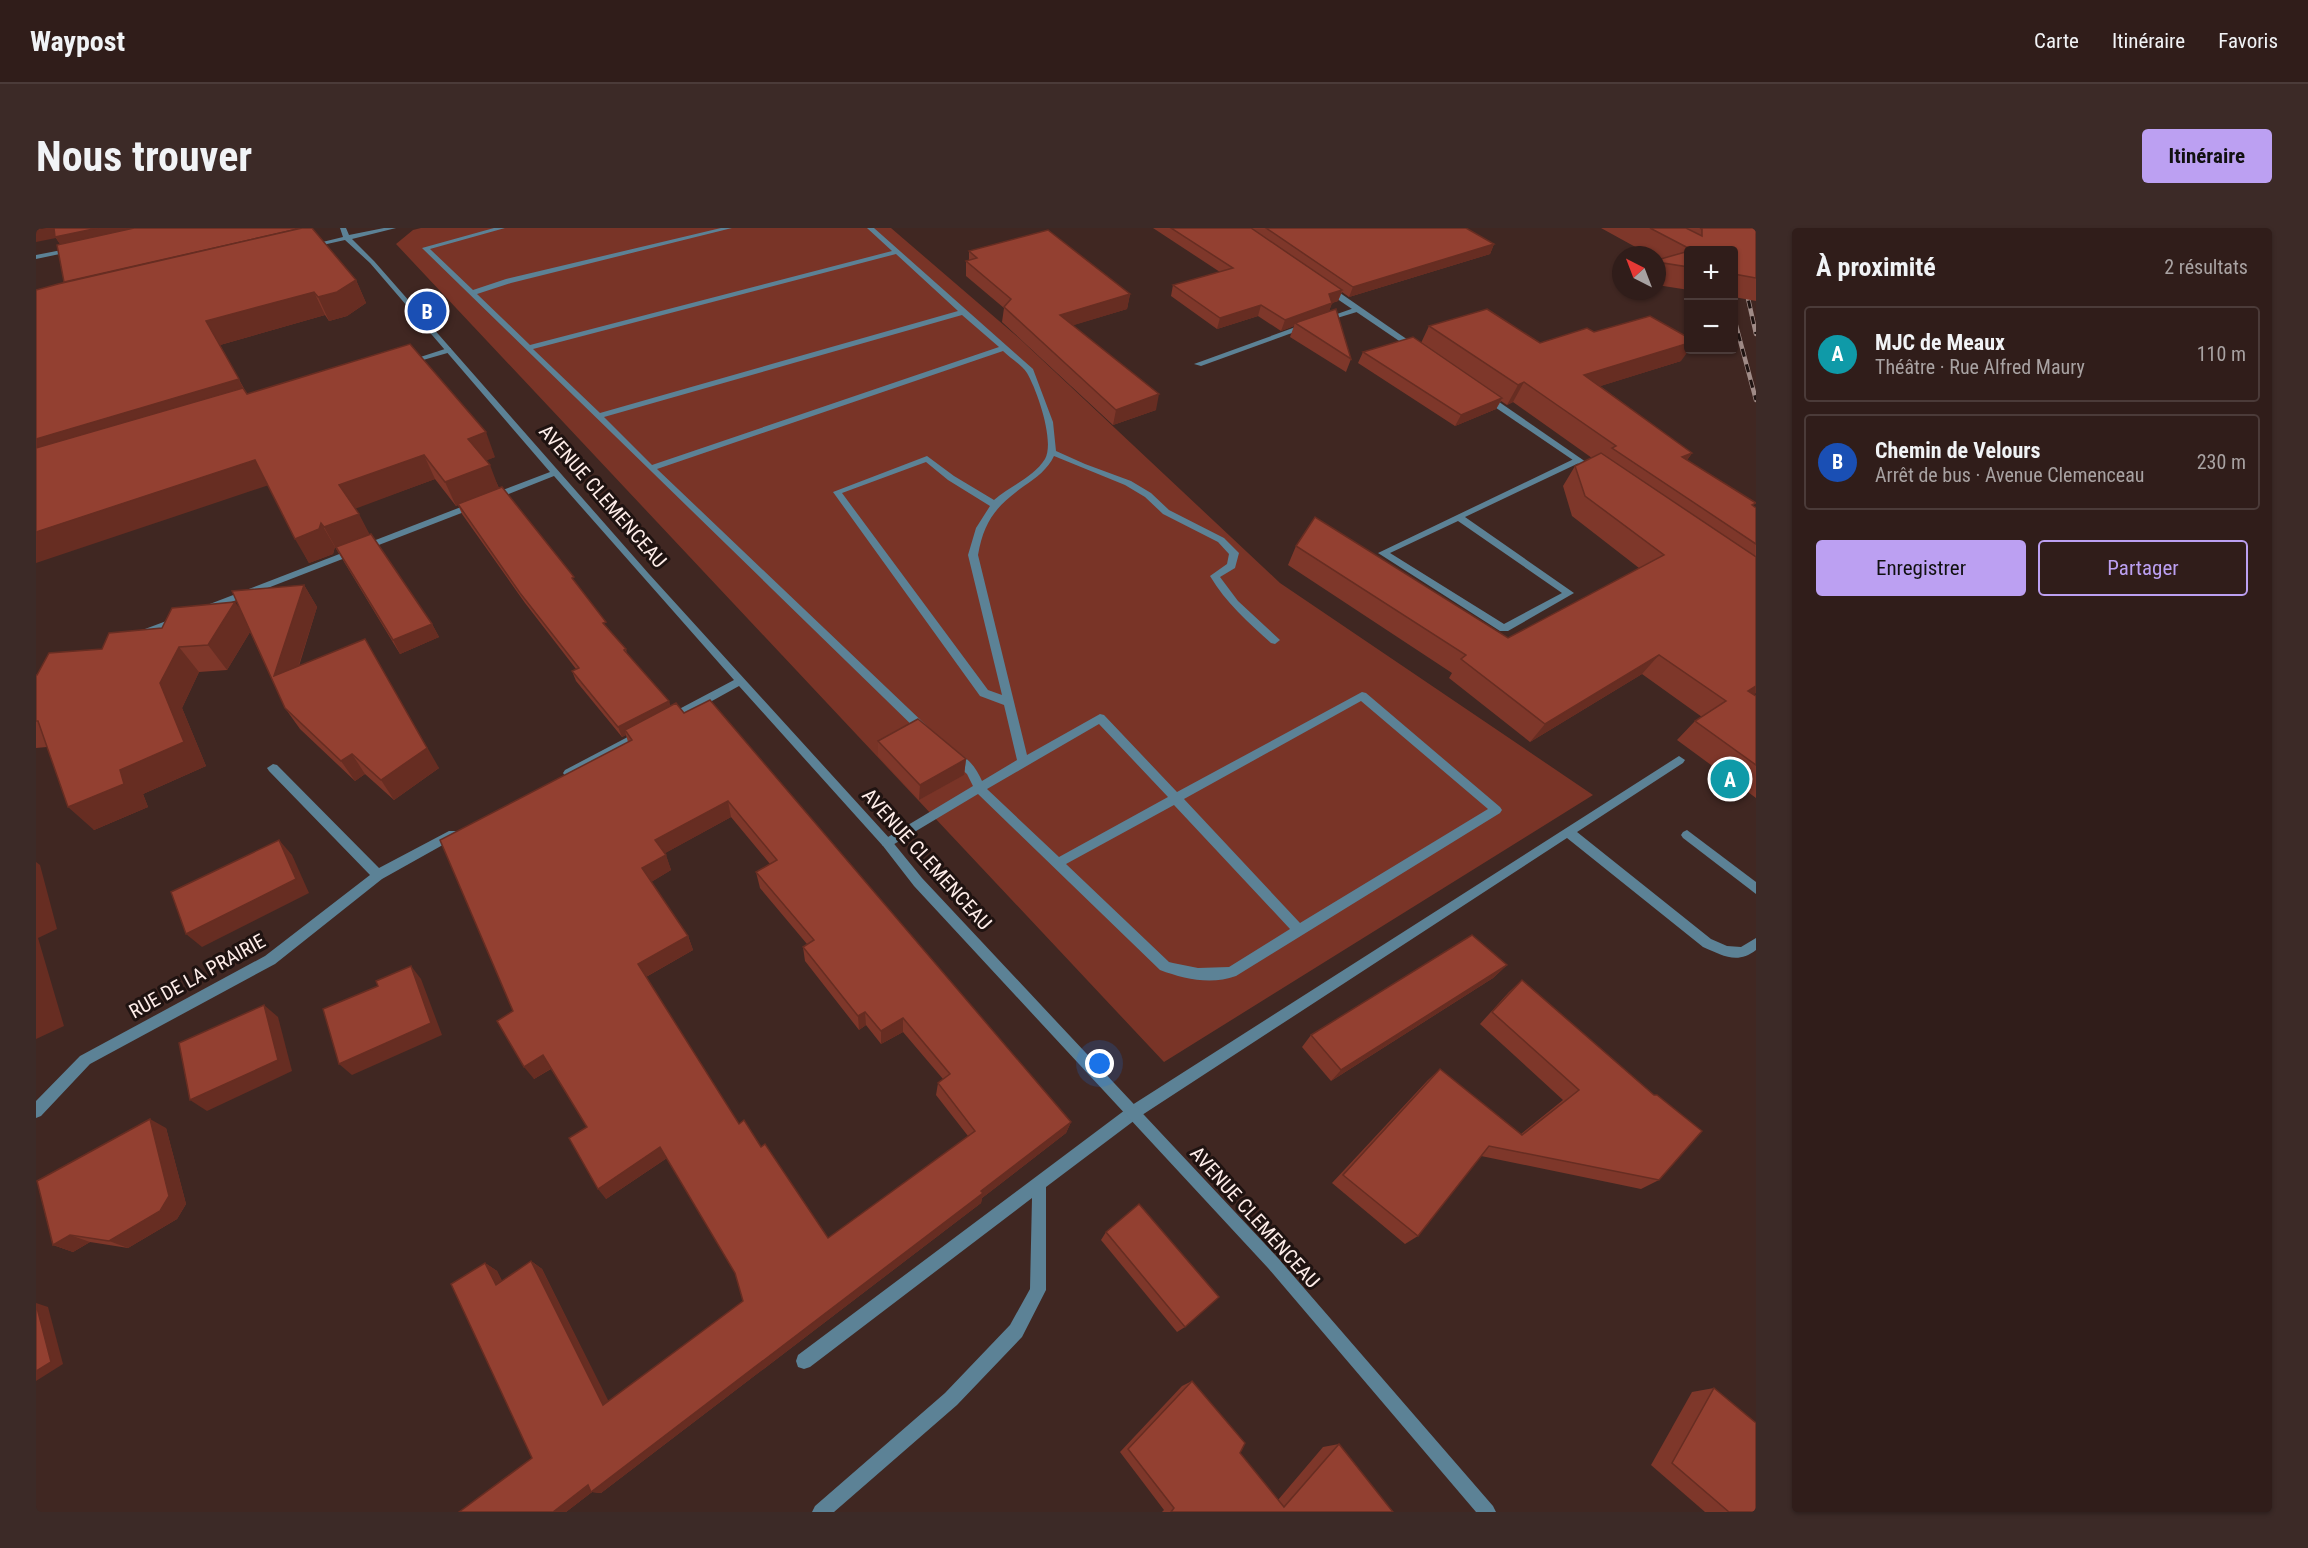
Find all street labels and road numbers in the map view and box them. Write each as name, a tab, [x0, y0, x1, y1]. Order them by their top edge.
street label: AVENUE CLEMENCEAU	[534, 419, 672, 573]
street label: AVENUE CLEMENCEAU	[857, 783, 997, 935]
street label: RUE DE LA PRAIRIE	[125, 929, 269, 1023]
street label: AVENUE CLEMENCEAU	[1185, 1141, 1325, 1293]

